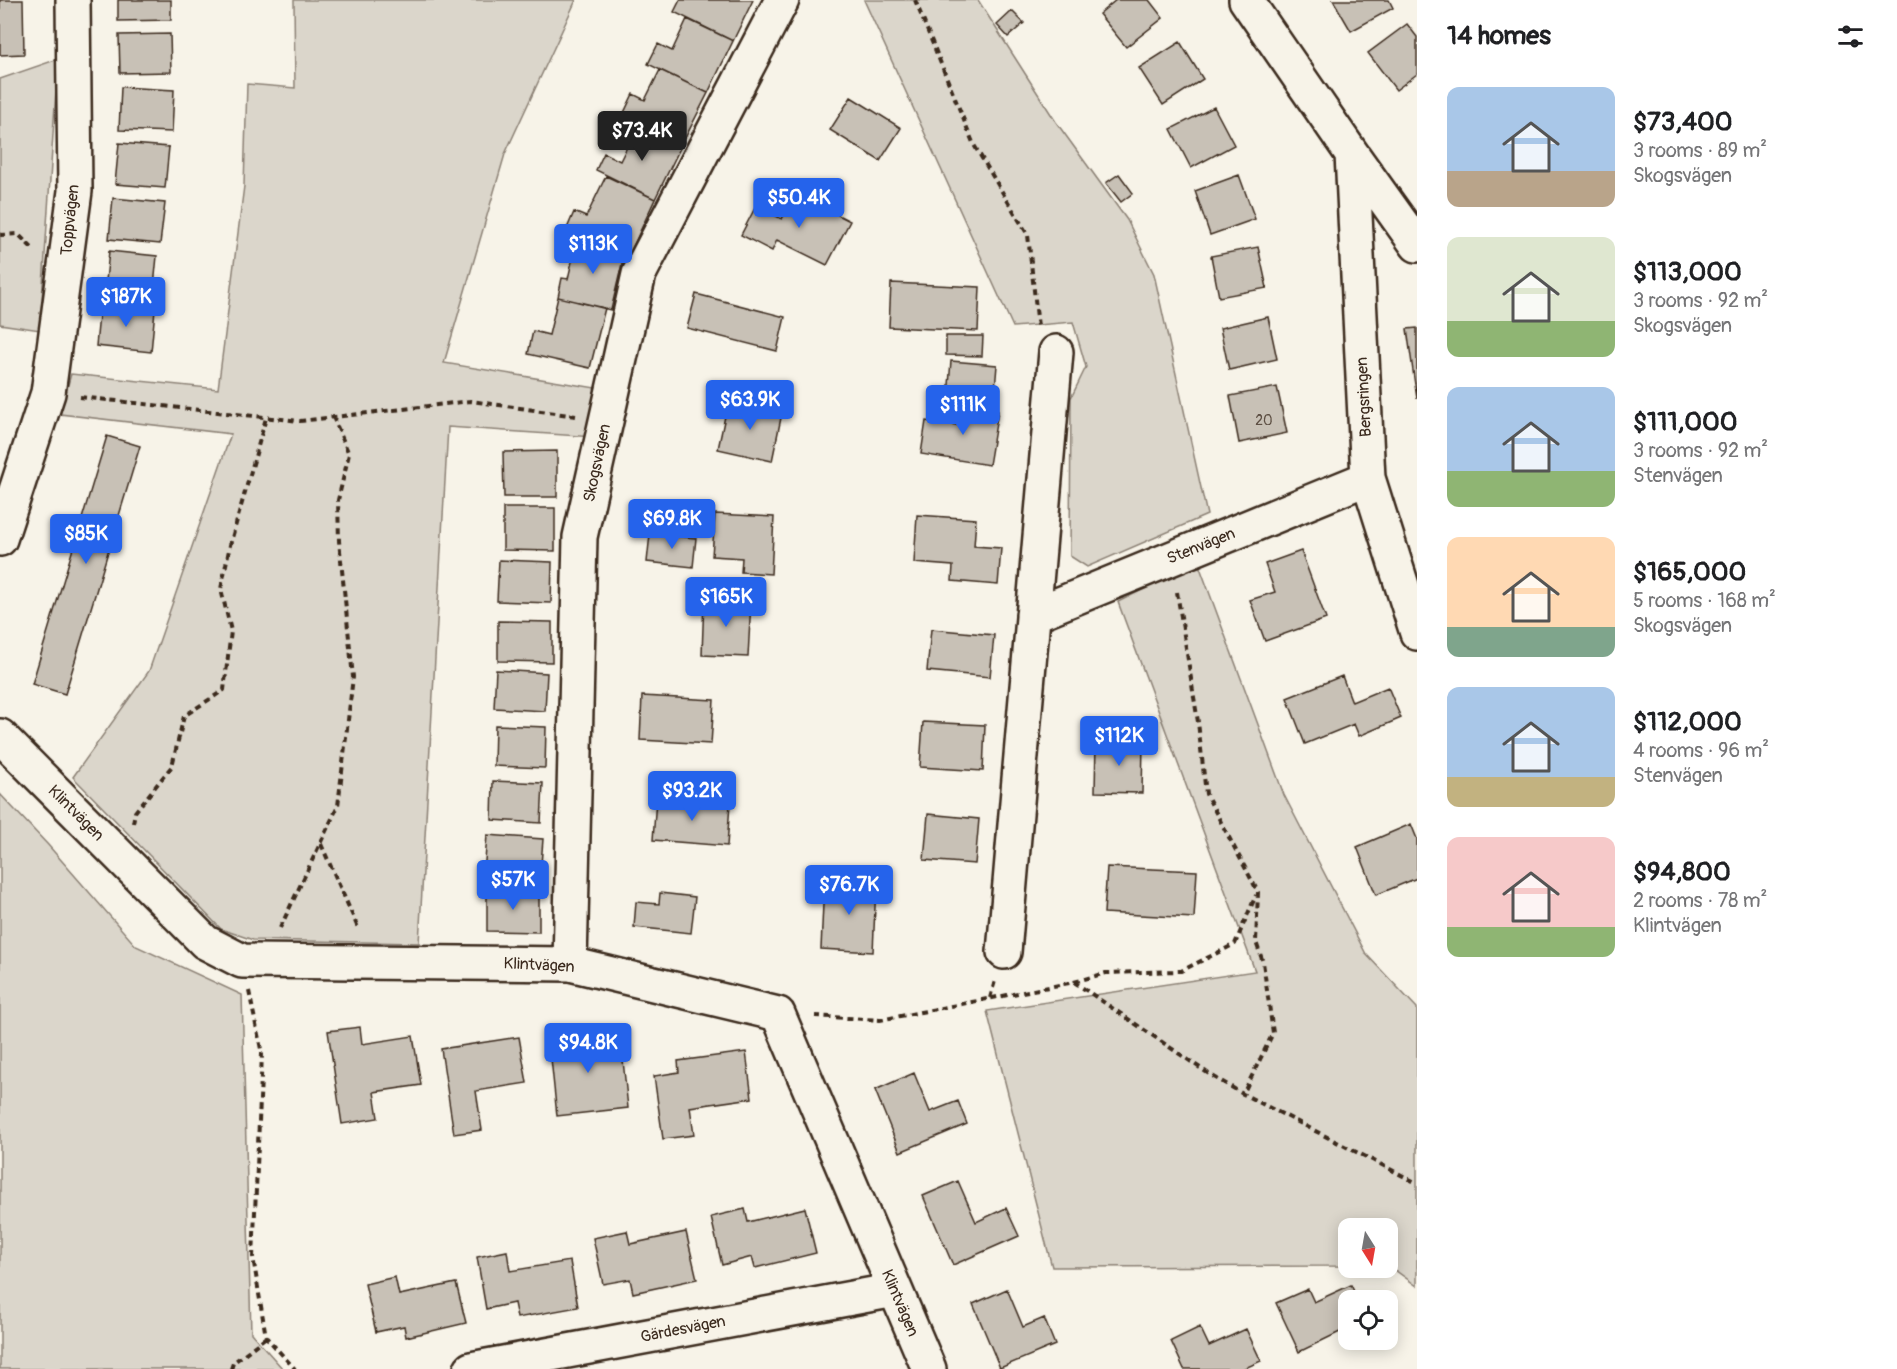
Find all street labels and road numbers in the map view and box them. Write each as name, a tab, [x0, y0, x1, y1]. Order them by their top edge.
street label: Toppvägen	[56, 183, 84, 257]
street label: Bergsringen	[1352, 357, 1376, 437]
street label: Skogsvägen	[579, 422, 615, 504]
street label: Stenvägen	[1164, 523, 1238, 569]
street label: Klintvägen	[44, 781, 108, 845]
street label: Klintvägen	[503, 953, 575, 977]
street label: Klintvägen	[877, 1266, 923, 1340]
street label: Gärdesvägen	[639, 1311, 727, 1347]

